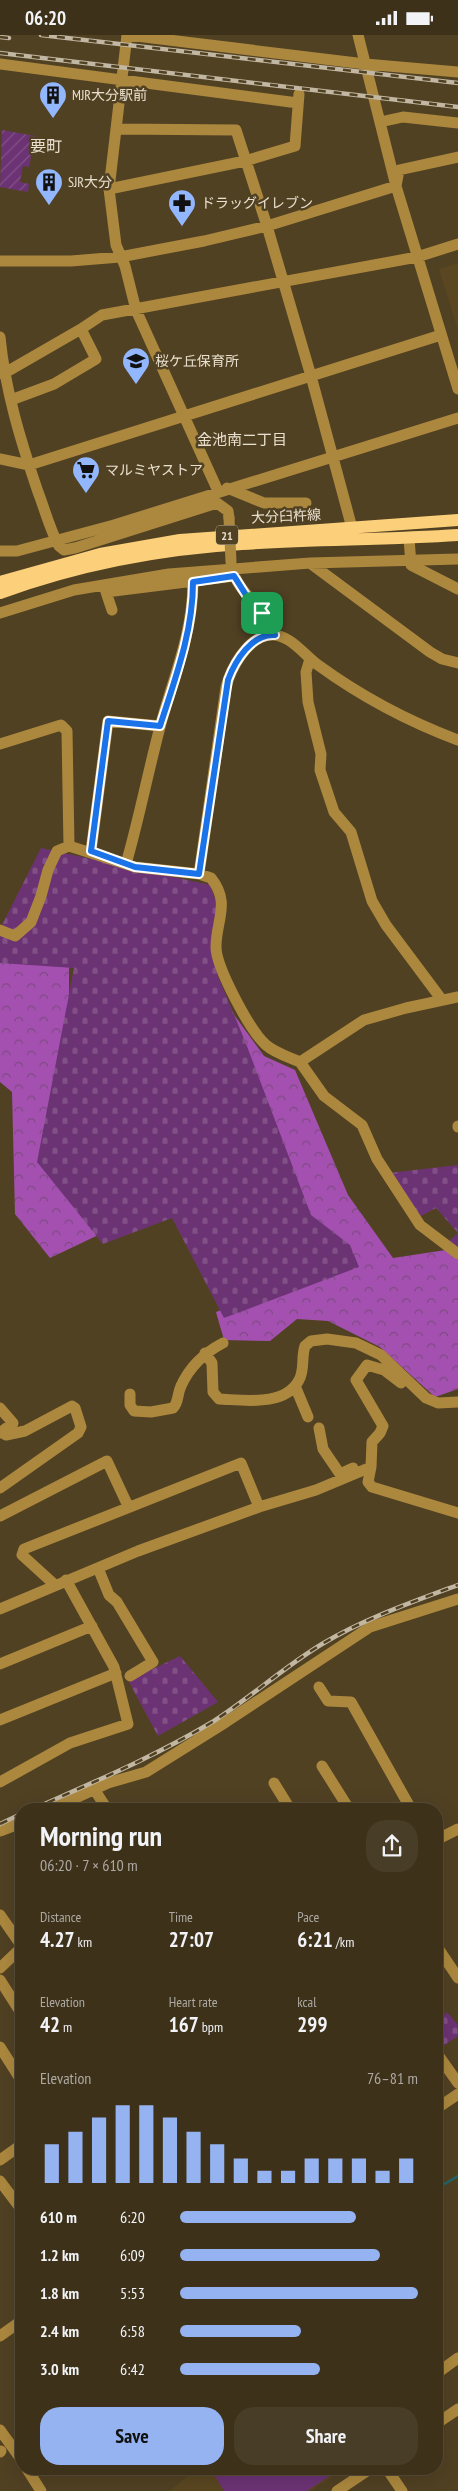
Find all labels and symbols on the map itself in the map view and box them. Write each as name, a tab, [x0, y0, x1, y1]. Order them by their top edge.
building icon: MJR大分駅前	[38, 80, 68, 119]
place label: MJR大分駅前	[72, 86, 147, 104]
district label: 要町	[30, 136, 62, 156]
building icon: SJR大分	[34, 167, 64, 206]
place label: SJR大分	[68, 173, 112, 191]
pharmacy icon: ドラッグイレブン	[167, 188, 197, 227]
place label: ドラッグイレブン	[201, 194, 313, 212]
school or university icon: 桜ケ丘保育所	[121, 346, 151, 385]
place label: 桜ケ丘保育所	[155, 352, 239, 370]
district label: 金池南二丁目	[197, 430, 287, 449]
supermarket icon: マルミヤストア	[71, 455, 101, 494]
place label: マルミヤストア	[105, 461, 203, 479]
street label: 大分臼杵線	[251, 505, 321, 527]
road number: 21	[216, 525, 238, 545]
pin	[241, 592, 283, 634]

